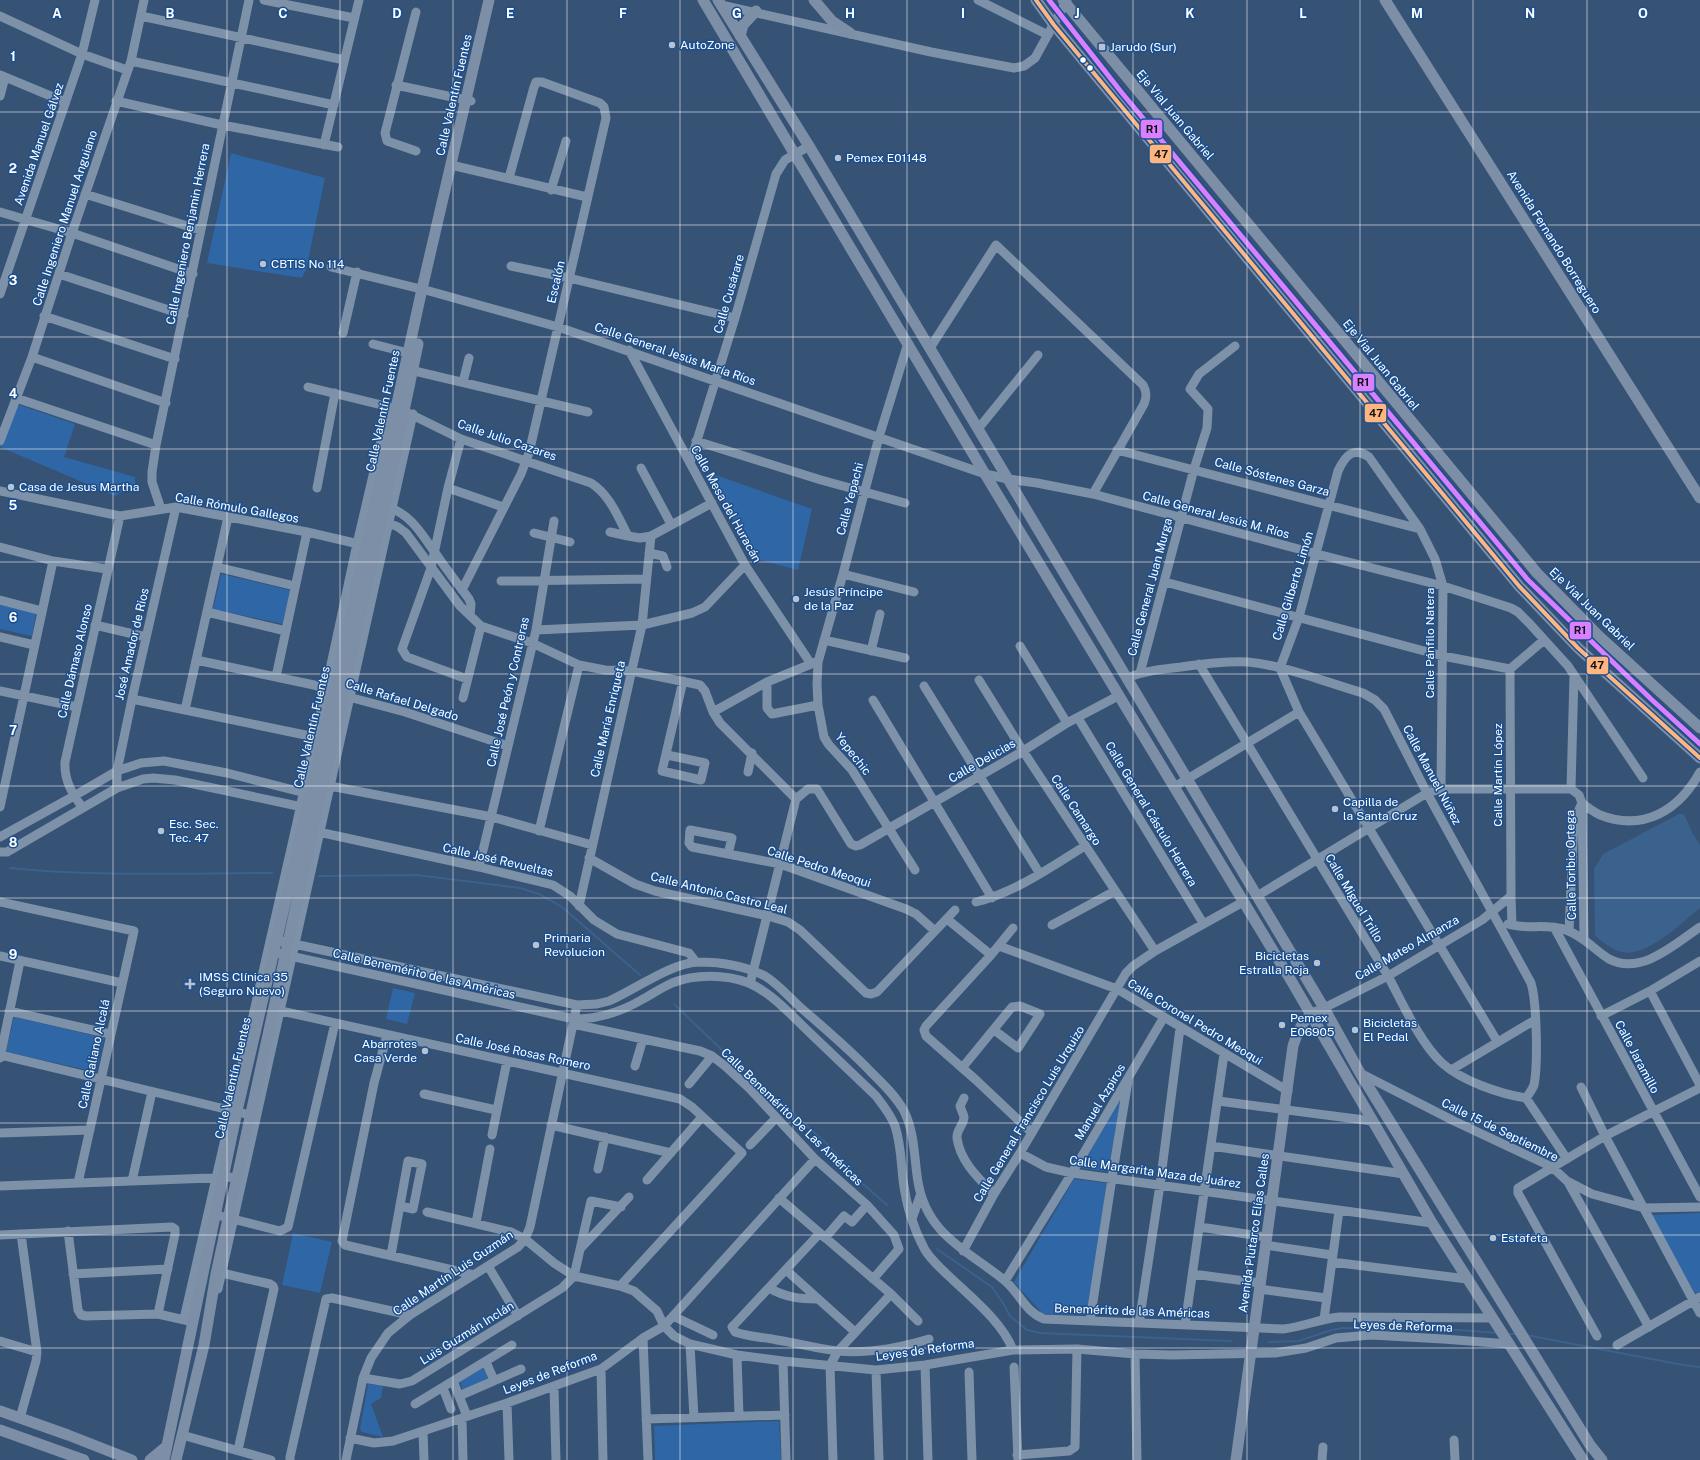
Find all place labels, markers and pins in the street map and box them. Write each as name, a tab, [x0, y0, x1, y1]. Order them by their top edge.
place label: AutoZone	[680, 38, 735, 52]
marker: AutoZone	[667, 40, 677, 50]
place label: Jarudo (Sur)	[1110, 40, 1177, 54]
marker: Jarudo (Sur)	[1097, 42, 1107, 52]
unlabelled marker	[1078, 55, 1088, 65]
unlabelled marker	[1085, 63, 1095, 73]
place label: Pemex E01148	[846, 151, 927, 165]
marker: Pemex E01148	[833, 153, 843, 163]
place label: CBTIS No 114	[271, 257, 345, 271]
marker: CBTIS No 114	[258, 259, 268, 269]
place label: Casa de Jesus Martha	[19, 480, 139, 494]
marker: Casa de Jesus Martha	[6, 482, 16, 492]
place label: Jesús Príncipe de la Paz	[804, 585, 883, 613]
marker: Jesús Príncipe de la Paz	[791, 594, 801, 604]
place label: Capilla de la Santa Cruz	[1343, 795, 1418, 823]
marker: Capilla de la Santa Cruz	[1330, 804, 1340, 814]
place label: Esc. Sec. Tec. 47	[169, 817, 219, 845]
marker: Esc. Sec. Tec. 47	[156, 826, 166, 836]
place label: Primaria Revolucion	[544, 931, 605, 959]
marker: Primaria Revolucion	[531, 940, 541, 950]
place label: Bicicletas Estralla Roja	[1239, 949, 1309, 977]
marker: Bicicletas Estralla Roja	[1312, 958, 1322, 968]
place label: IMSS Clínica 35 (Seguro Nuevo)	[199, 970, 288, 998]
marker: IMSS Clínica 35 (Seguro Nuevo)	[184, 978, 196, 990]
place label: Pemex E06905	[1290, 1011, 1335, 1039]
place label: Bicicletas El Pedal	[1363, 1016, 1417, 1044]
marker: Pemex E06905	[1277, 1020, 1287, 1030]
marker: Bicicletas El Pedal	[1350, 1025, 1360, 1035]
place label: Abarrotes Casa Verde	[354, 1037, 417, 1065]
marker: Abarrotes Casa Verde	[420, 1046, 430, 1056]
place label: Estafeta	[1501, 1231, 1548, 1245]
marker: Estafeta	[1488, 1233, 1498, 1243]

